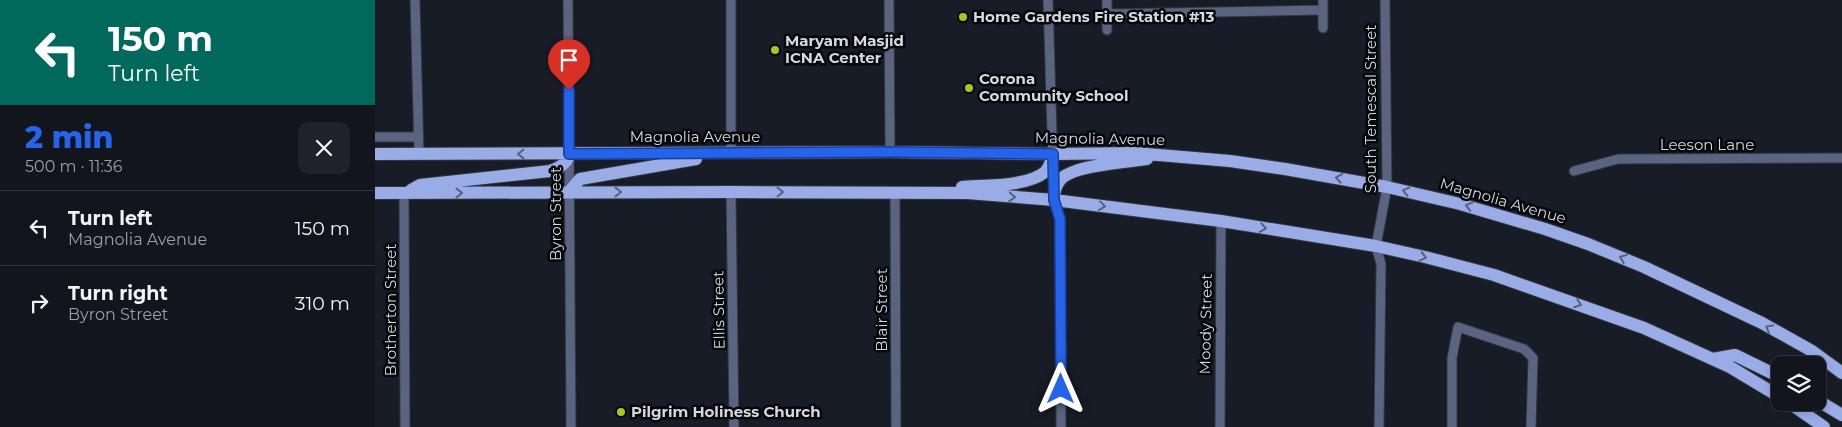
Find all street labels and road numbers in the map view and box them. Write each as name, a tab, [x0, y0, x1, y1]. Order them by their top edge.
street label: South Temescal Street	[1361, 25, 1380, 193]
street label: Magnolia Avenue	[630, 127, 760, 146]
street label: Magnolia Avenue	[1035, 128, 1165, 149]
street label: Leeson Lane	[1660, 135, 1754, 154]
street label: Byron Street	[546, 167, 565, 261]
street label: Magnolia Avenue	[1438, 173, 1568, 228]
street label: Brotherton Street	[381, 244, 400, 376]
street label: Blair Street	[872, 268, 891, 352]
street label: Ellis Street	[708, 270, 729, 350]
street label: Moody Street	[1195, 274, 1216, 374]

